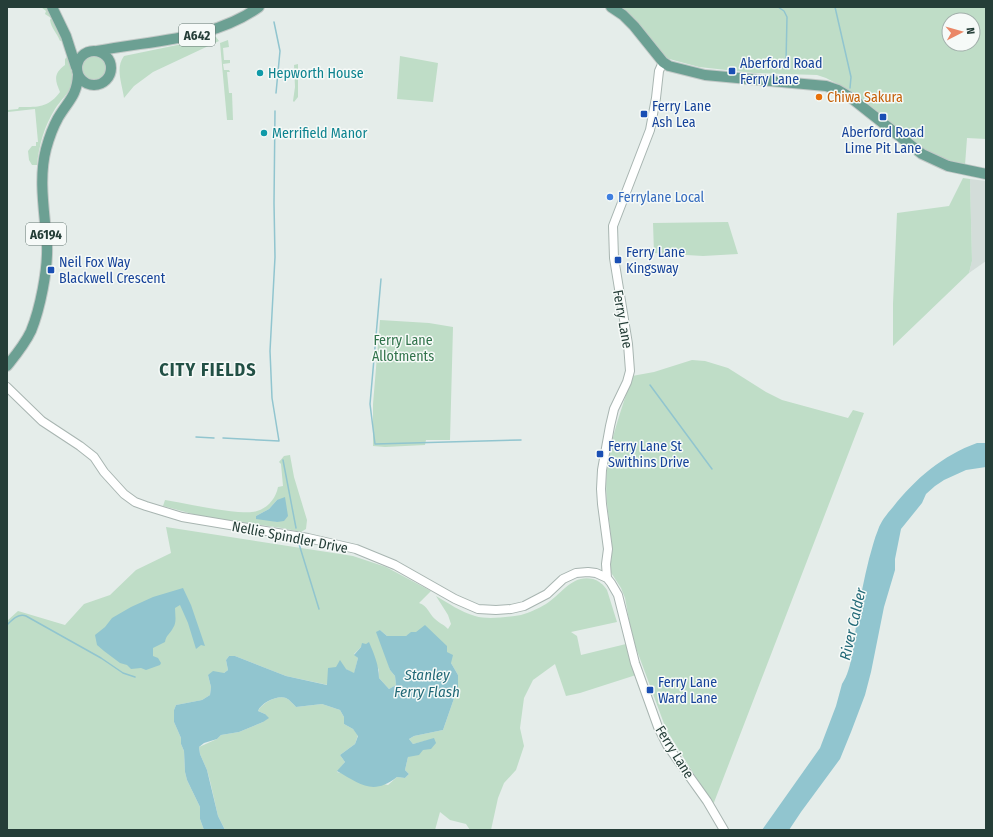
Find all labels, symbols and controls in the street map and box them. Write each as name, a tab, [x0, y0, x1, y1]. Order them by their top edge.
north arrow	[941, 12, 981, 52]
road number: A642	[179, 24, 215, 46]
text: N	[964, 27, 977, 35]
place label: Aberford Road Ferry Lane	[740, 55, 822, 88]
place label: Hepworth House	[268, 65, 364, 82]
marker: Aberford Road Ferry Lane	[727, 66, 737, 76]
marker: Hepworth House	[255, 68, 265, 78]
place label: Chiwa Sakura	[827, 89, 903, 106]
marker: Chiwa Sakura	[814, 92, 824, 102]
place label: Ferry Lane Ash Lea	[652, 98, 711, 131]
marker: Ferry Lane Ash Lea	[639, 109, 649, 119]
marker: Aberford Road Lime Pit Lane	[878, 112, 888, 122]
place label: Aberford Road Lime Pit Lane	[842, 124, 924, 157]
place label: Merrifield Manor	[272, 125, 367, 142]
marker: Merrifield Manor	[259, 128, 269, 138]
place label: Ferrylane Local	[618, 189, 704, 206]
marker: Ferrylane Local	[605, 192, 615, 202]
road number: A6194	[26, 223, 66, 245]
place label: Ferry Lane Kingsway	[626, 244, 685, 277]
place label: Neil Fox Way Blackwell Crescent	[59, 254, 166, 287]
marker: Ferry Lane Kingsway	[613, 255, 623, 265]
marker: Neil Fox Way Blackwell Crescent	[46, 265, 56, 275]
street label: Ferry Lane	[609, 288, 636, 350]
park label: Ferry Lane Allotments	[372, 332, 434, 365]
district label: CITY FIELDS	[159, 359, 257, 381]
place label: Ferry Lane St Swithins Drive	[608, 438, 689, 471]
marker: Ferry Lane St Swithins Drive	[595, 449, 605, 459]
street label: Nellie Spindler Drive	[231, 518, 349, 557]
water label: River Calder	[836, 585, 870, 662]
water label: Stanley Ferry Flash	[394, 666, 460, 701]
place label: Ferry Lane Ward Lane	[658, 674, 718, 707]
marker: Ferry Lane Ward Lane	[645, 685, 655, 695]
street label: Ferry Lane	[652, 723, 697, 782]

